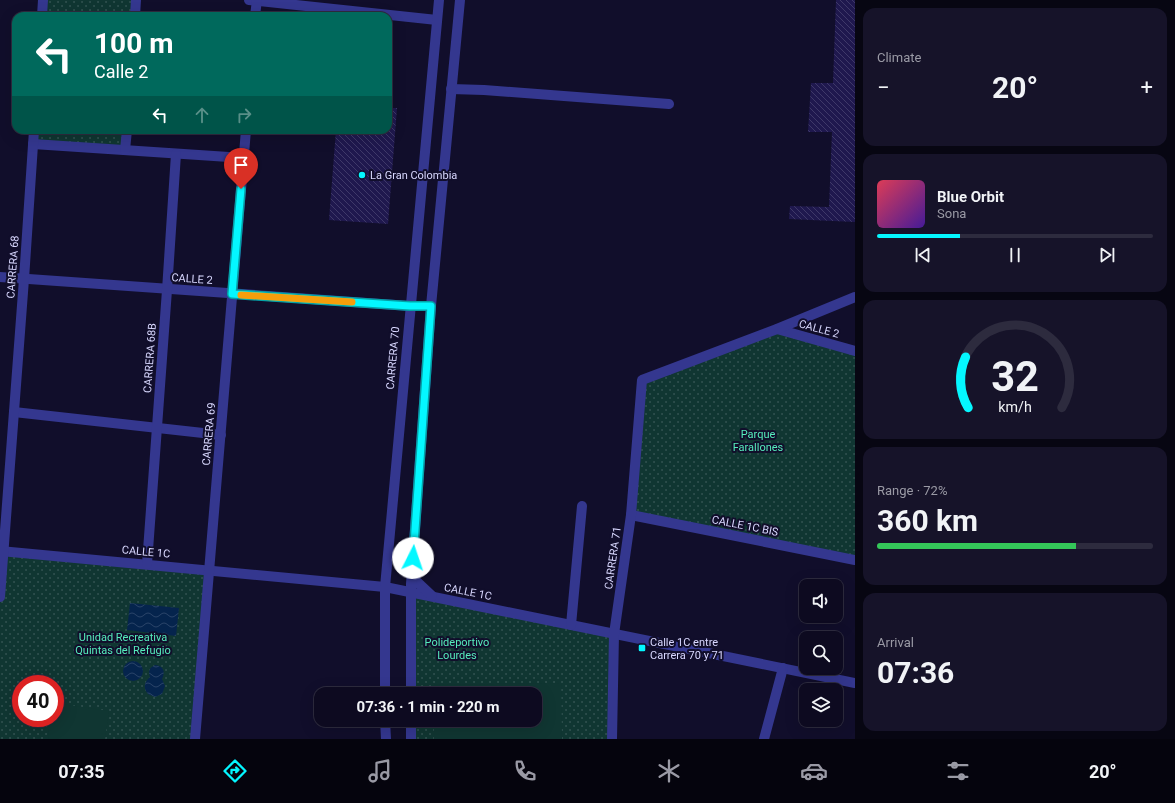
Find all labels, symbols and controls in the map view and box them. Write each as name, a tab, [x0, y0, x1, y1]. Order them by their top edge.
text: 100 m	[94, 27, 173, 60]
icon: left	[28, 28, 80, 80]
text: Climate	[877, 50, 921, 65]
text: Calle 2	[94, 61, 148, 82]
text: 20°	[992, 70, 1038, 105]
text: −	[877, 75, 890, 100]
text: +	[1141, 75, 1153, 100]
icon: left	[149, 104, 171, 126]
icon: ahead	[191, 104, 213, 126]
icon: right	[233, 104, 255, 126]
pin	[224, 148, 258, 189]
icon: arrive	[230, 154, 252, 176]
place label: La Gran Colombia	[370, 169, 457, 182]
marker: La Gran Colombia	[357, 170, 367, 180]
text: Blue Orbit	[937, 188, 1004, 206]
text: Sona	[937, 206, 966, 221]
street label: CARRERA 68	[4, 235, 22, 299]
icon: previous	[912, 244, 934, 266]
icon: pause	[1004, 244, 1026, 266]
icon: next	[1096, 244, 1118, 266]
street label: CALLE 2	[171, 271, 213, 287]
street label: CALLE 2	[797, 317, 841, 341]
street label: CARRERA 68B	[141, 322, 159, 393]
street label: CARRERA 70	[384, 326, 402, 390]
text: 32	[991, 351, 1039, 400]
text: km/h	[998, 398, 1032, 414]
street label: CARRERA 69	[200, 402, 218, 466]
park label: Parque Farallones	[733, 428, 784, 454]
text: Range · 72%	[877, 483, 947, 498]
text: 360 km	[877, 503, 978, 538]
street label: CALLE 1C BIS	[711, 513, 780, 539]
street label: CARRERA 71	[602, 526, 624, 590]
position arrow	[392, 537, 434, 579]
street label: CALLE 1C	[121, 543, 171, 561]
map controls	[799, 579, 843, 727]
button: sound	[799, 579, 843, 623]
street label: CALLE 1C	[443, 581, 493, 603]
park label: Unidad Recreativa Quintas del Refugio	[75, 631, 171, 657]
button: search	[799, 631, 843, 675]
text: Arrival	[877, 635, 914, 650]
park label: Polideportivo Lourdes	[425, 636, 489, 662]
place label: Calle 1C entre Carrera 70 y 71	[650, 636, 724, 662]
marker: Calle 1C entre Carrera 70 y 71	[637, 643, 647, 653]
text: 07:36	[877, 655, 954, 690]
speed limit sign: 40	[12, 675, 64, 727]
button: layers	[799, 683, 843, 727]
text: 07:36 · 1 min · 220 m	[357, 698, 499, 716]
icon: directions	[221, 757, 249, 785]
icon: music	[366, 757, 394, 785]
icon: phone	[511, 757, 539, 785]
icon: climate	[655, 757, 683, 785]
icon: car	[800, 757, 828, 785]
icon: filters	[944, 757, 972, 785]
text: 07:35	[58, 761, 105, 782]
text: 20°	[1089, 761, 1117, 782]

